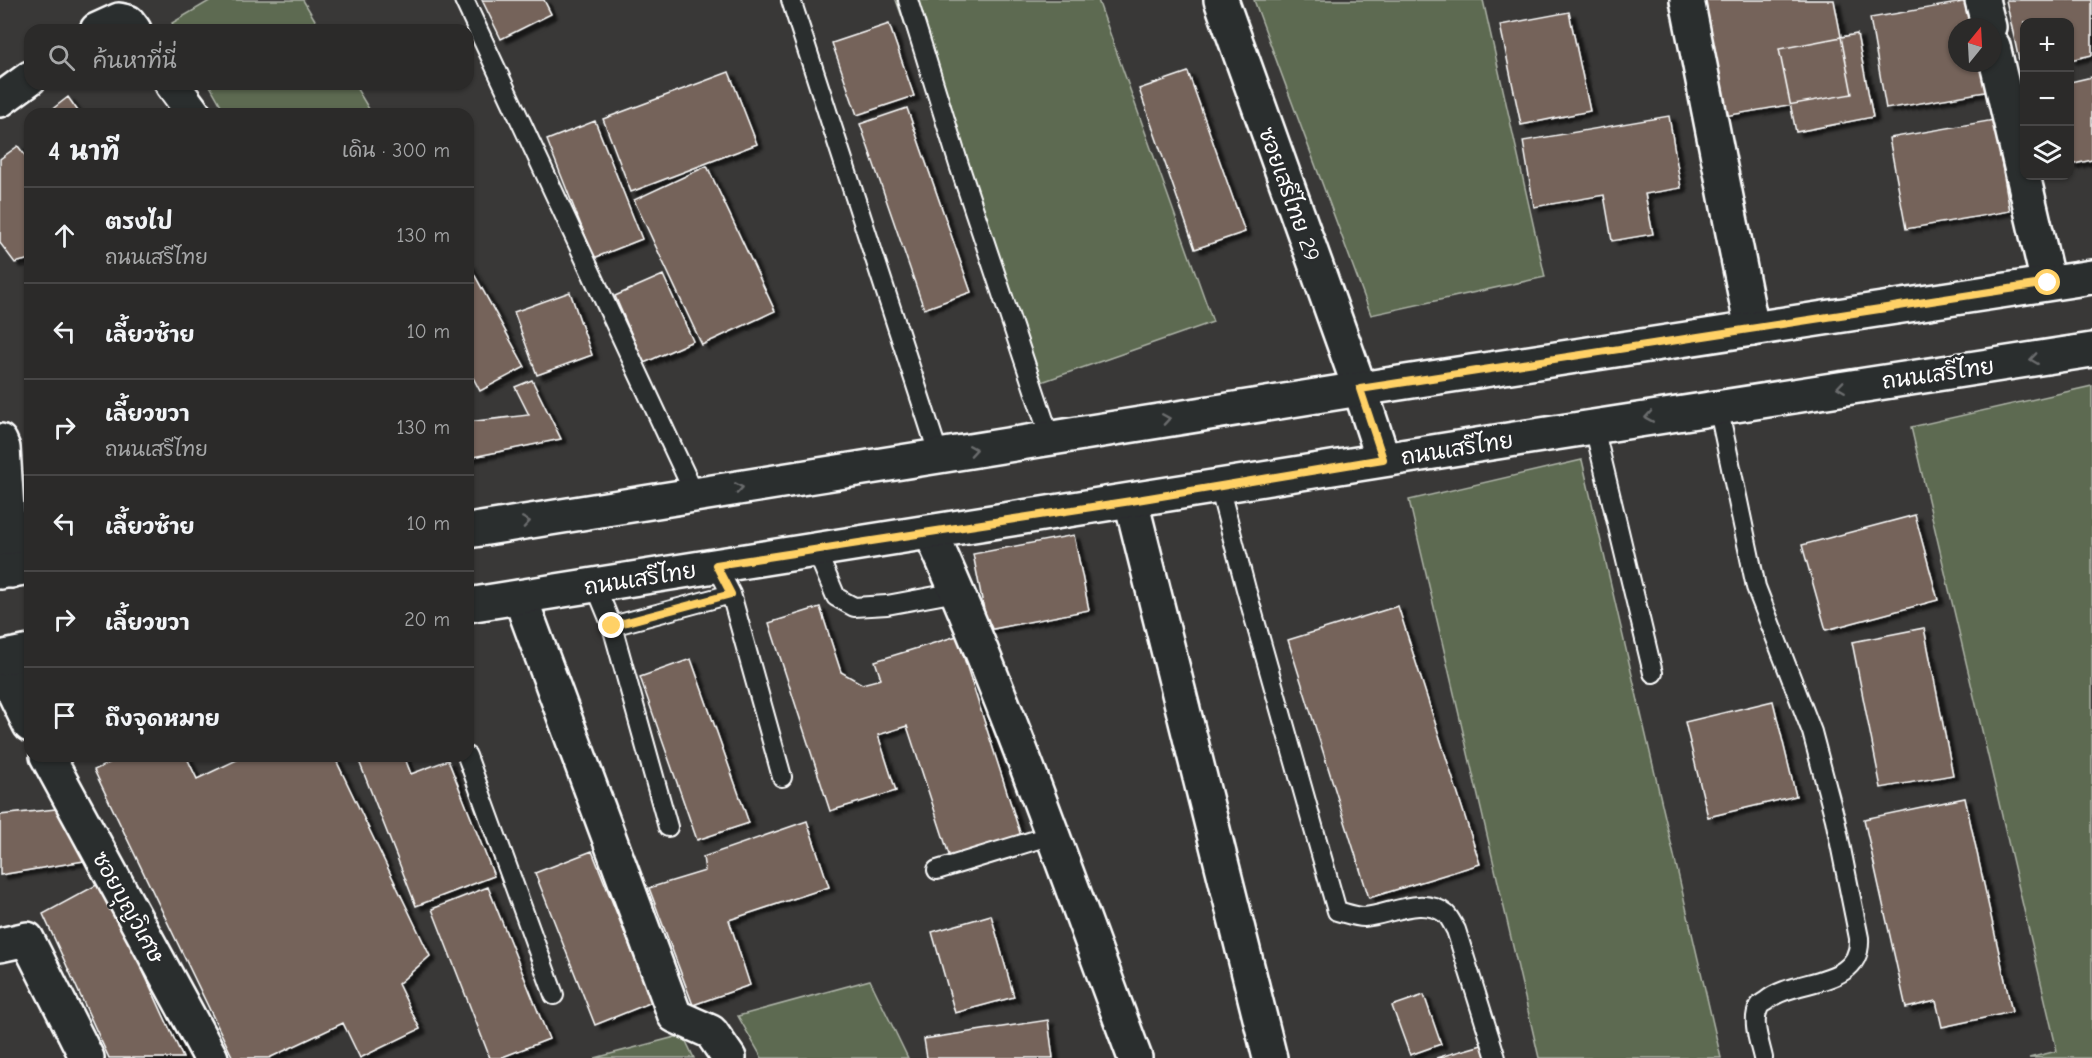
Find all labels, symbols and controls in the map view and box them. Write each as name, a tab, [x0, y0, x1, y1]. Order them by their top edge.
north arrow	[1948, 18, 2002, 72]
map controls	[2020, 18, 2074, 180]
button: +	[2020, 18, 2074, 72]
search box	[24, 24, 474, 90]
icon: search	[45, 41, 78, 74]
text: ค้นหาที่นี่	[93, 48, 177, 74]
button: −	[2020, 72, 2074, 126]
street label: ซอยเสรีไทย 29	[1253, 123, 1327, 265]
button: layers	[2020, 126, 2074, 180]
text: 4 นาที	[48, 137, 120, 167]
text: เดิน · 300 m	[342, 139, 450, 162]
text: ตรงไป	[105, 209, 173, 235]
icon: ahead	[48, 219, 81, 252]
text: 130 m	[397, 224, 450, 247]
text: ถนนเสรีไทย	[105, 246, 208, 269]
route start	[2034, 269, 2060, 295]
icon: left	[48, 315, 81, 348]
text: 10 m	[407, 320, 450, 343]
text: เลี้ยวซ้าย	[105, 322, 195, 348]
street label: ถนนเสรีไทย	[1880, 351, 1996, 395]
one-way arrow	[2030, 352, 2039, 364]
one-way arrow	[1837, 381, 1846, 393]
text: เลี้ยวขวา	[105, 401, 189, 427]
icon: right	[48, 411, 81, 444]
one-way arrow	[1644, 411, 1653, 423]
one-way arrow	[1161, 414, 1170, 426]
text: 130 m	[397, 416, 450, 439]
street label: ถนนเสรีไทย	[1399, 425, 1515, 471]
text: ถนนเสรีไทย	[105, 438, 208, 461]
one-way arrow	[969, 445, 978, 457]
one-way arrow	[735, 483, 744, 495]
icon: left	[48, 507, 81, 540]
text: 10 m	[407, 512, 450, 535]
text: เลี้ยวซ้าย	[105, 514, 195, 540]
one-way arrow	[521, 516, 530, 528]
street label: ถนนเสรีไทย	[582, 555, 698, 601]
icon: right	[48, 603, 81, 636]
text: 20 m	[404, 608, 450, 631]
text: เลี้ยวขวา	[105, 610, 189, 636]
route end	[598, 612, 624, 638]
icon: arrive	[48, 699, 81, 732]
text: ถึงจุดหมาย	[105, 706, 220, 732]
street label: ซอยบุญวิเศษ	[84, 847, 171, 970]

